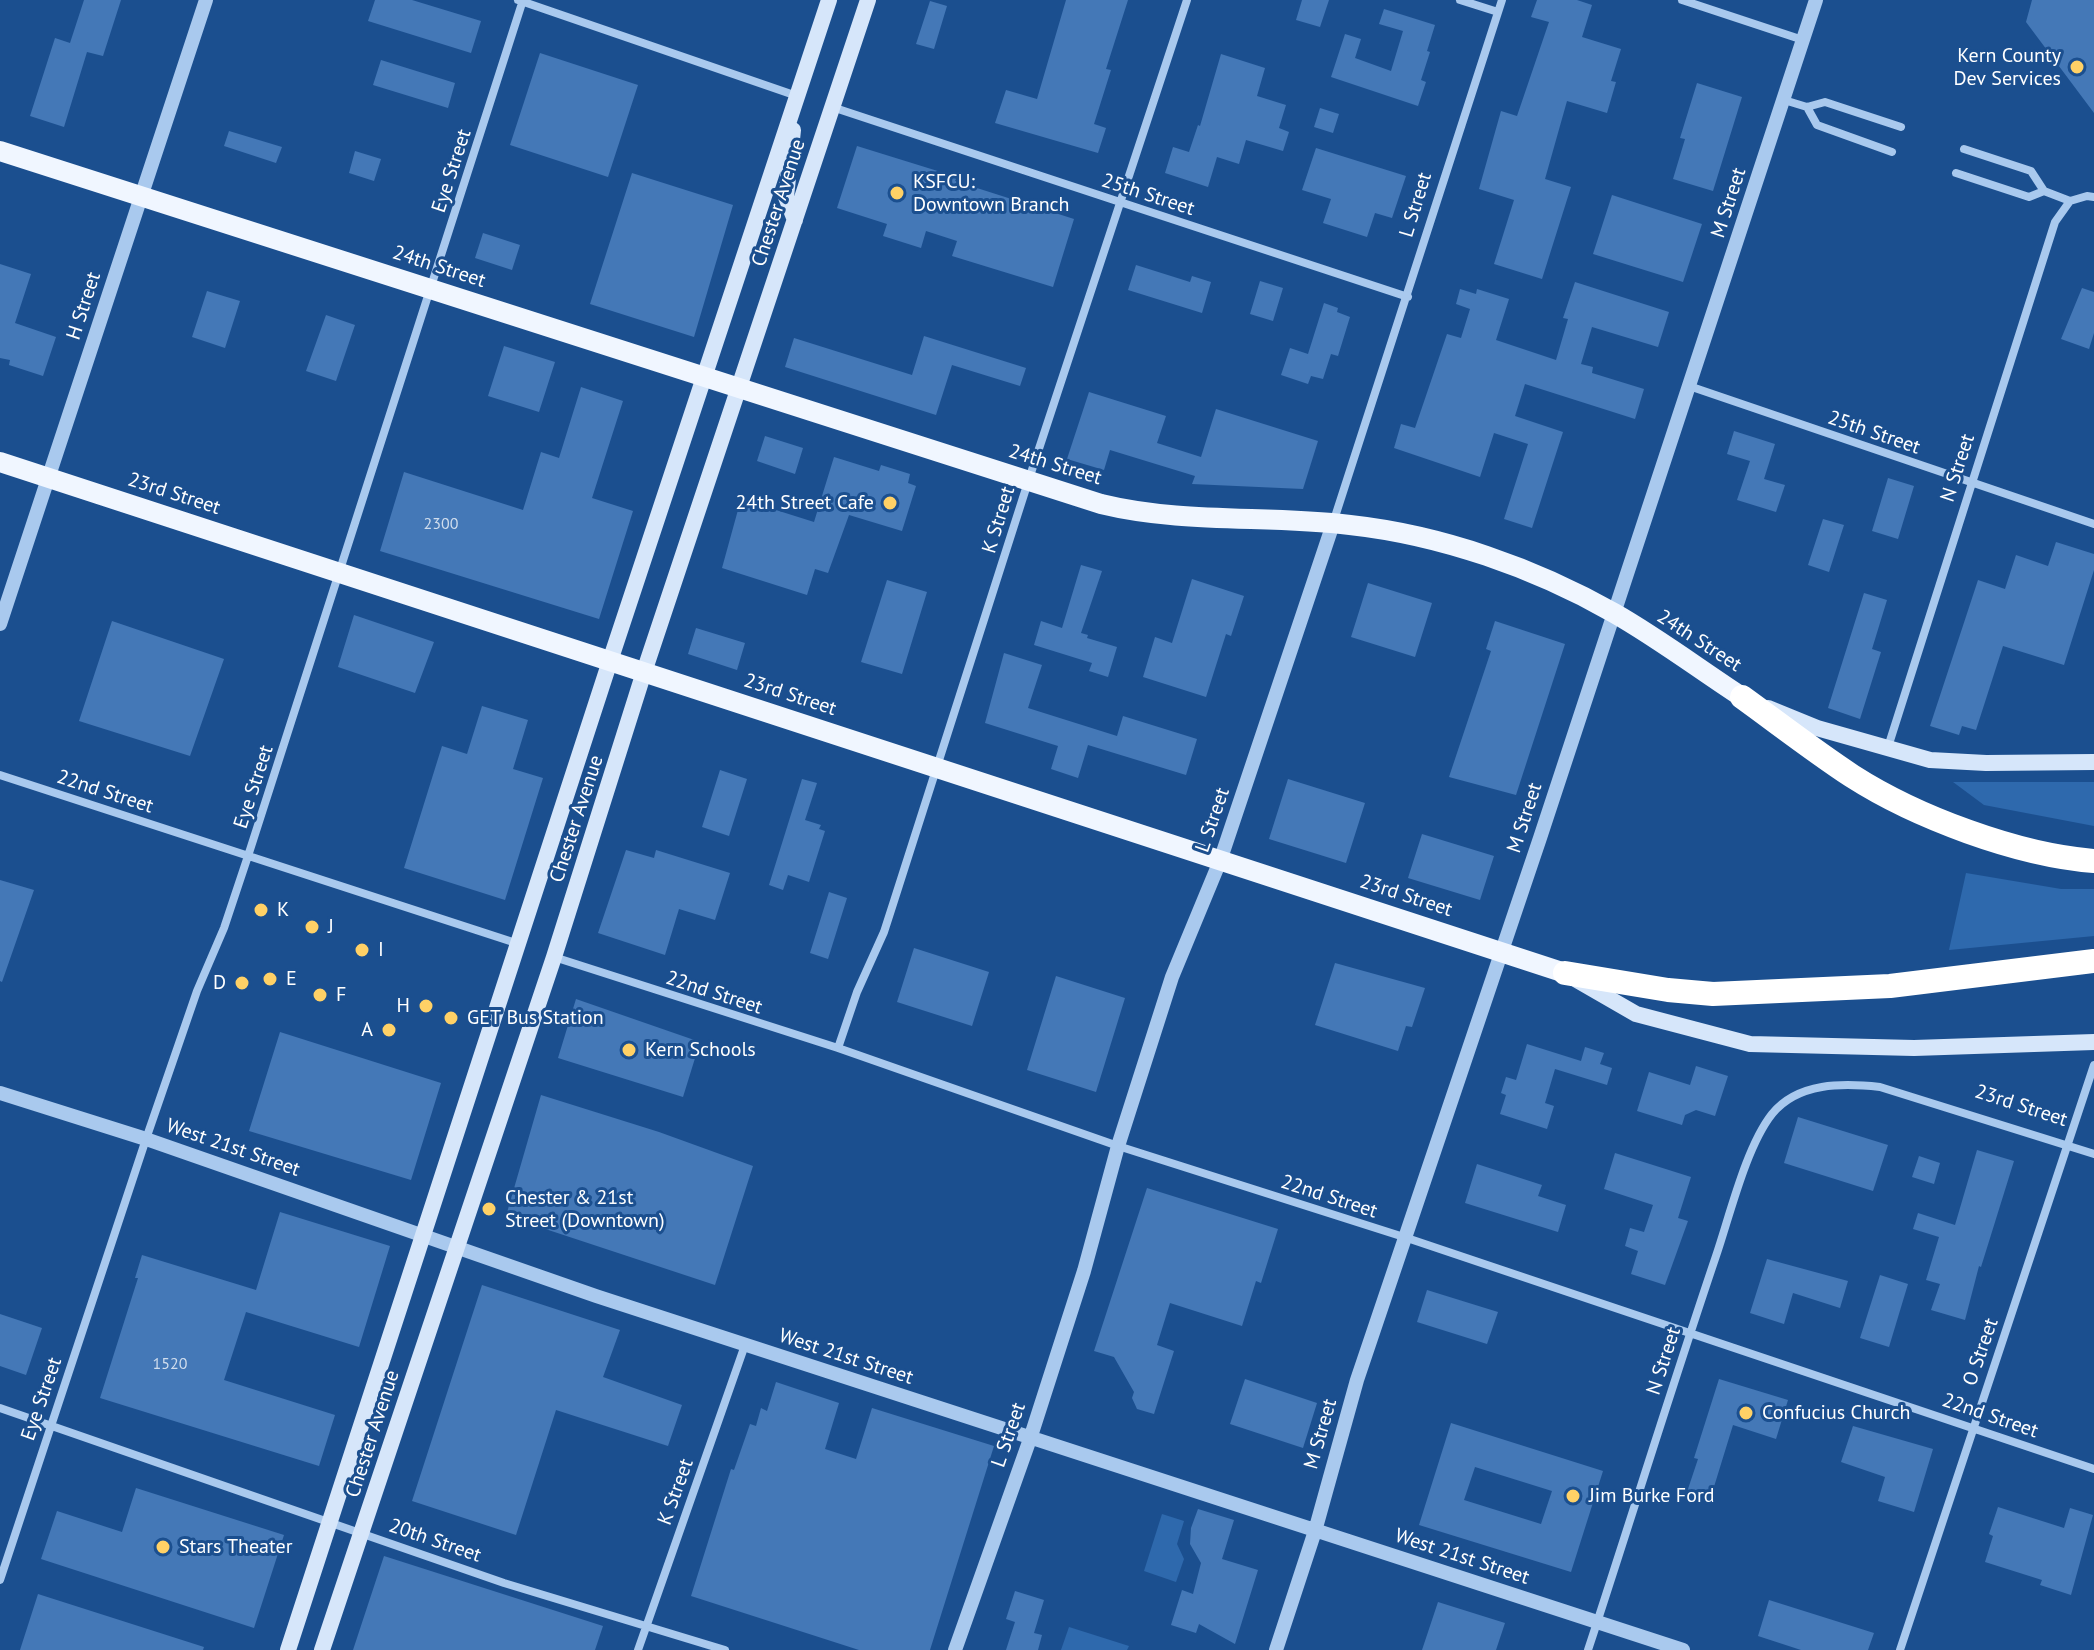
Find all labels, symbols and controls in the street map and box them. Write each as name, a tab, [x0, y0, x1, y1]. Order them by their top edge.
place label: Kern County Dev Services	[1954, 44, 2061, 91]
marker: Kern County Dev Services	[2068, 58, 2086, 76]
street label: Eye Street	[427, 126, 477, 216]
street label: Chester Avenue	[747, 136, 811, 270]
street label: M Street	[1706, 165, 1752, 241]
street label: 25th Street	[1099, 169, 1197, 221]
place label: KSFCU: Downtown Branch	[913, 170, 1070, 217]
street label: L Street	[1395, 170, 1437, 240]
marker: KSFCU: Downtown Branch	[888, 184, 906, 202]
street label: 24th Street	[390, 241, 488, 293]
street label: H Street	[62, 269, 106, 343]
street label: 25th Street	[1825, 406, 1923, 460]
street label: N Street	[1936, 431, 1980, 505]
street label: 24th Street	[1006, 439, 1104, 491]
street label: 23rd Street	[125, 468, 223, 520]
street label: K Street	[977, 484, 1021, 556]
place label: 24th Street Cafe	[735, 491, 874, 515]
marker: 24th Street Cafe	[881, 494, 899, 512]
house number: 2300	[424, 514, 458, 534]
street label: 24th Street	[1652, 605, 1746, 677]
street label: 23rd Street	[741, 669, 839, 721]
street label: Eye Street	[229, 742, 279, 832]
street label: Chester Avenue	[545, 752, 609, 886]
street label: 22nd Street	[54, 765, 156, 819]
street label: M Street	[1502, 780, 1548, 856]
street label: L Street	[1191, 785, 1235, 855]
street label: 23rd Street	[1357, 870, 1455, 922]
place label: K	[277, 898, 289, 922]
marker: K	[252, 901, 270, 919]
place label: J	[328, 915, 334, 939]
marker: J	[303, 918, 321, 936]
place label: I	[378, 938, 384, 962]
marker: I	[353, 941, 371, 959]
street label: 22nd Street	[663, 966, 765, 1020]
place label: E	[286, 967, 297, 991]
marker: E	[261, 970, 279, 988]
place label: D	[213, 971, 226, 995]
marker: D	[233, 974, 251, 992]
place label: F	[336, 983, 346, 1007]
marker: F	[311, 986, 329, 1004]
place label: H	[397, 994, 410, 1018]
marker: H	[417, 997, 435, 1015]
place label: GET Bus Station	[467, 1006, 604, 1030]
marker: GET Bus Station	[442, 1009, 460, 1027]
place label: A	[361, 1018, 373, 1042]
marker: A	[380, 1021, 398, 1039]
place label: Kern Schools	[645, 1038, 756, 1062]
marker: Kern Schools	[620, 1041, 638, 1059]
street label: 23rd Street	[1972, 1080, 2070, 1132]
street label: West 21st Street	[163, 1114, 303, 1182]
street label: 22nd Street	[1278, 1170, 1380, 1224]
place label: Chester & 21st Street (Downtown)	[505, 1186, 665, 1233]
marker: Chester & 21st Street (Downtown)	[480, 1200, 498, 1218]
street label: O Street	[1958, 1315, 2004, 1389]
street label: West 21st Street	[776, 1324, 916, 1390]
street label: N Street	[1642, 1324, 1686, 1398]
street label: Eye Street	[17, 1354, 67, 1444]
house number: 1520	[153, 1354, 187, 1374]
street label: Chester Avenue	[341, 1367, 405, 1501]
street label: 22nd Street	[1939, 1388, 2041, 1444]
street label: M Street	[1300, 1396, 1342, 1472]
street label: L Street	[987, 1400, 1031, 1470]
place label: Confucius Church	[1762, 1401, 1910, 1425]
marker: Confucius Church	[1737, 1404, 1755, 1422]
street label: K Street	[653, 1456, 699, 1528]
place label: Jim Burke Ford	[1589, 1484, 1714, 1508]
marker: Jim Burke Ford	[1564, 1487, 1582, 1505]
street label: 20th Street	[386, 1514, 484, 1568]
street label: West 21st Street	[1392, 1524, 1532, 1590]
place label: Stars Theater	[179, 1535, 293, 1559]
marker: Stars Theater	[154, 1538, 172, 1556]

